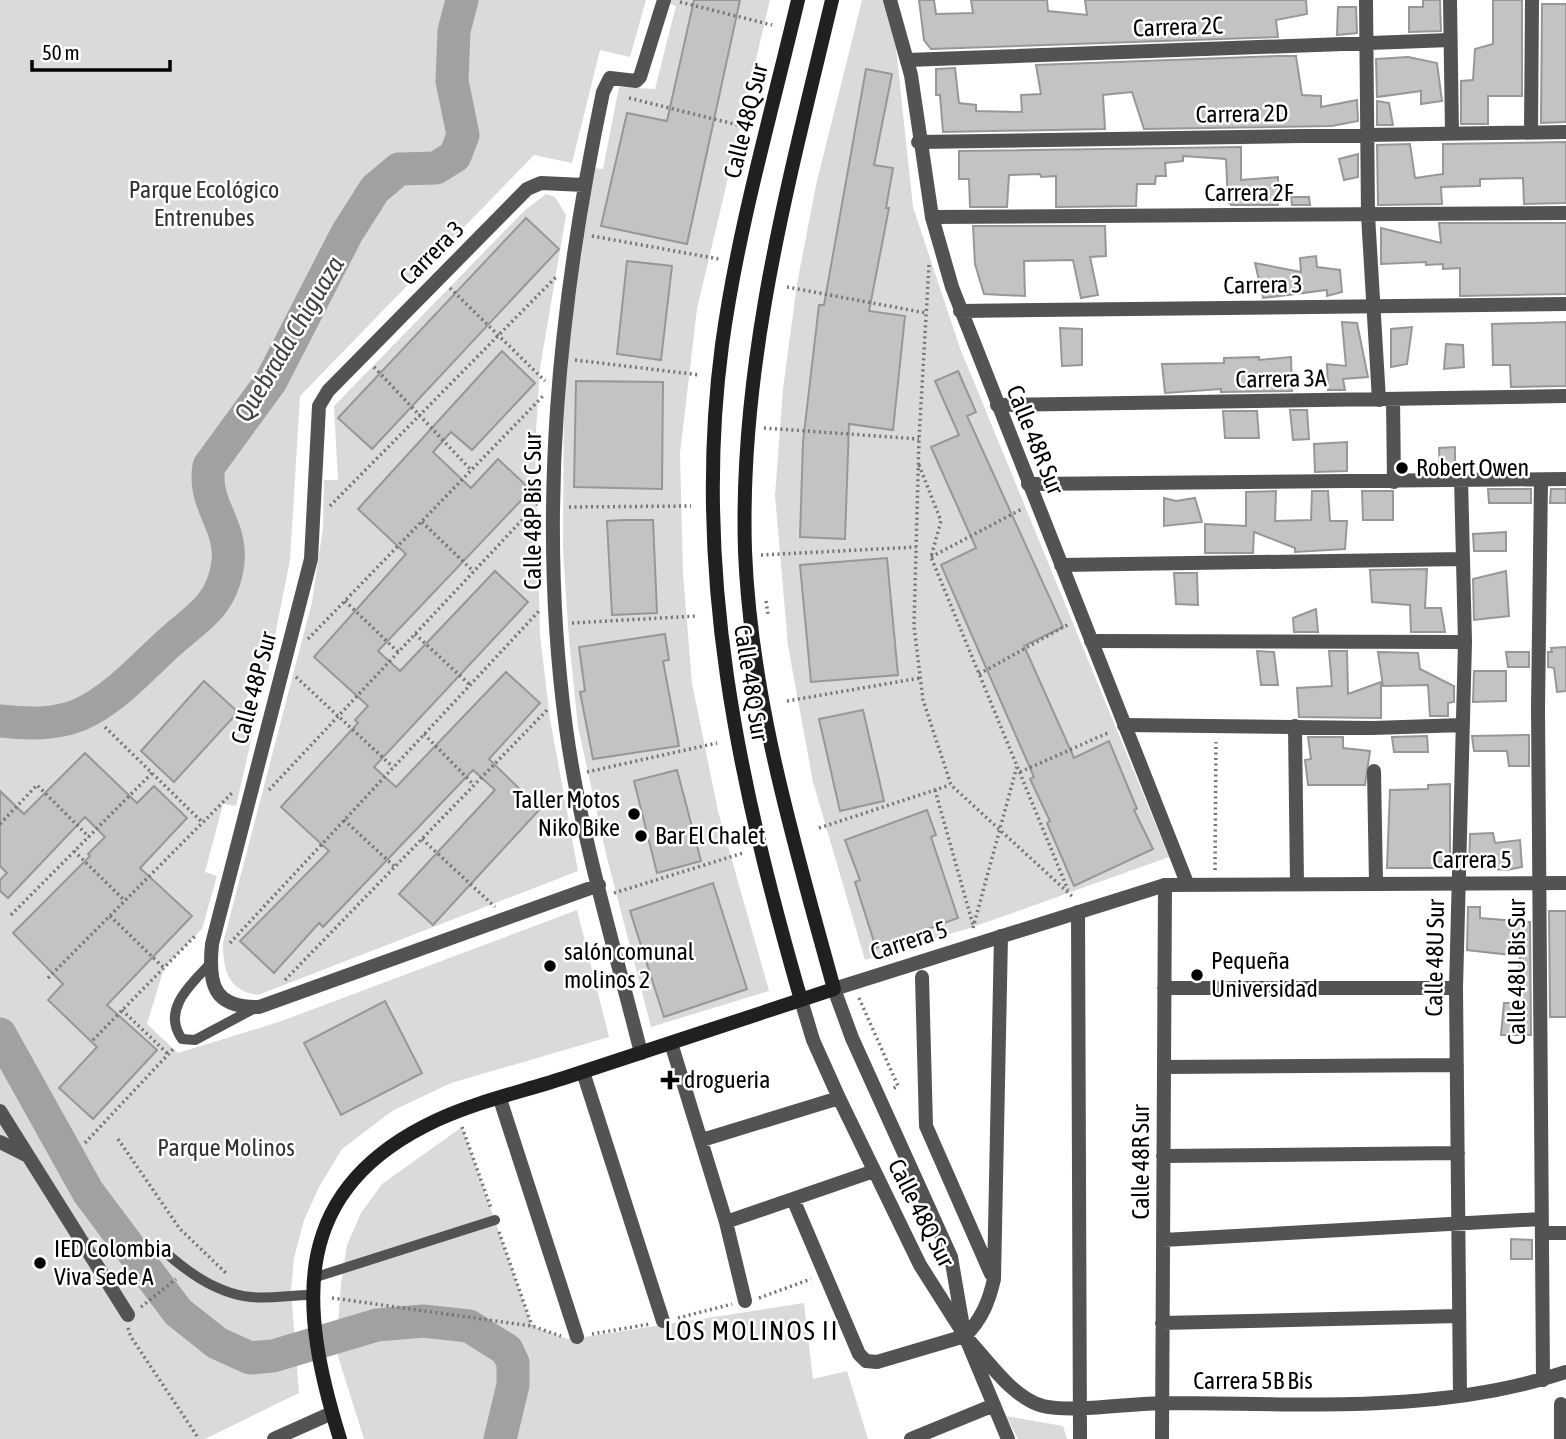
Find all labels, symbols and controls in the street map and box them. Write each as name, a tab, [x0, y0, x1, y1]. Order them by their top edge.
street label: Carrera 2C	[1132, 11, 1224, 42]
scale bar	[32, 28, 170, 72]
text: 50 m	[42, 40, 80, 64]
street label: Calle 48Q Sur	[718, 60, 773, 181]
street label: Carrera 2D	[1195, 99, 1289, 128]
park label: Parque Ecológico Entrenubes	[129, 176, 279, 231]
street label: Carrera 2F	[1204, 179, 1294, 206]
street label: Carrera 3	[394, 215, 469, 290]
water label: Quebrada Chiguaza	[228, 251, 350, 427]
street label: Carrera 3	[1223, 270, 1303, 299]
street label: Carrera 3A	[1235, 364, 1327, 393]
street label: Calle 48R Sur	[1001, 381, 1070, 499]
street label: Calle 48P Bis C Sur	[519, 431, 546, 590]
place label: Robert Owen	[1416, 454, 1529, 481]
marker: Robert Owen	[1394, 460, 1410, 476]
street label: Calle 48Q Sur	[729, 623, 774, 744]
street label: Calle 48P Sur	[226, 628, 282, 747]
place label: Taller Motos Niko Bike	[512, 786, 620, 841]
marker: Taller Motos Niko Bike	[626, 806, 642, 822]
place label: Bar El Chalet	[655, 822, 765, 849]
marker: Bar El Chalet	[633, 828, 649, 844]
street label: Carrera 5	[1432, 846, 1512, 873]
street label: Calle 48U Sur	[1420, 898, 1449, 1017]
street label: Calle 48U Bis Sur	[1503, 898, 1530, 1045]
street label: Carrera 5	[867, 915, 951, 966]
place label: salón comunal molinos 2	[564, 938, 695, 993]
place label: Pequeña Universidad	[1211, 947, 1318, 1002]
marker: salón comunal molinos 2	[542, 958, 558, 974]
marker: Pequeña Universidad	[1189, 967, 1205, 983]
place label: drogueria	[684, 1066, 770, 1093]
marker: drogueria	[662, 1072, 678, 1088]
street label: Calle 48R Sur	[1127, 1103, 1154, 1220]
park label: Parque Molinos	[157, 1134, 295, 1161]
street label: Calle 48Q Sur	[883, 1154, 961, 1272]
place label: IED Colombia Viva Sede A	[54, 1235, 172, 1290]
marker: IED Colombia Viva Sede A	[32, 1255, 48, 1271]
district label: LOS MOLINOS II	[665, 1316, 839, 1346]
street label: Carrera 5B Bis	[1193, 1367, 1313, 1394]

